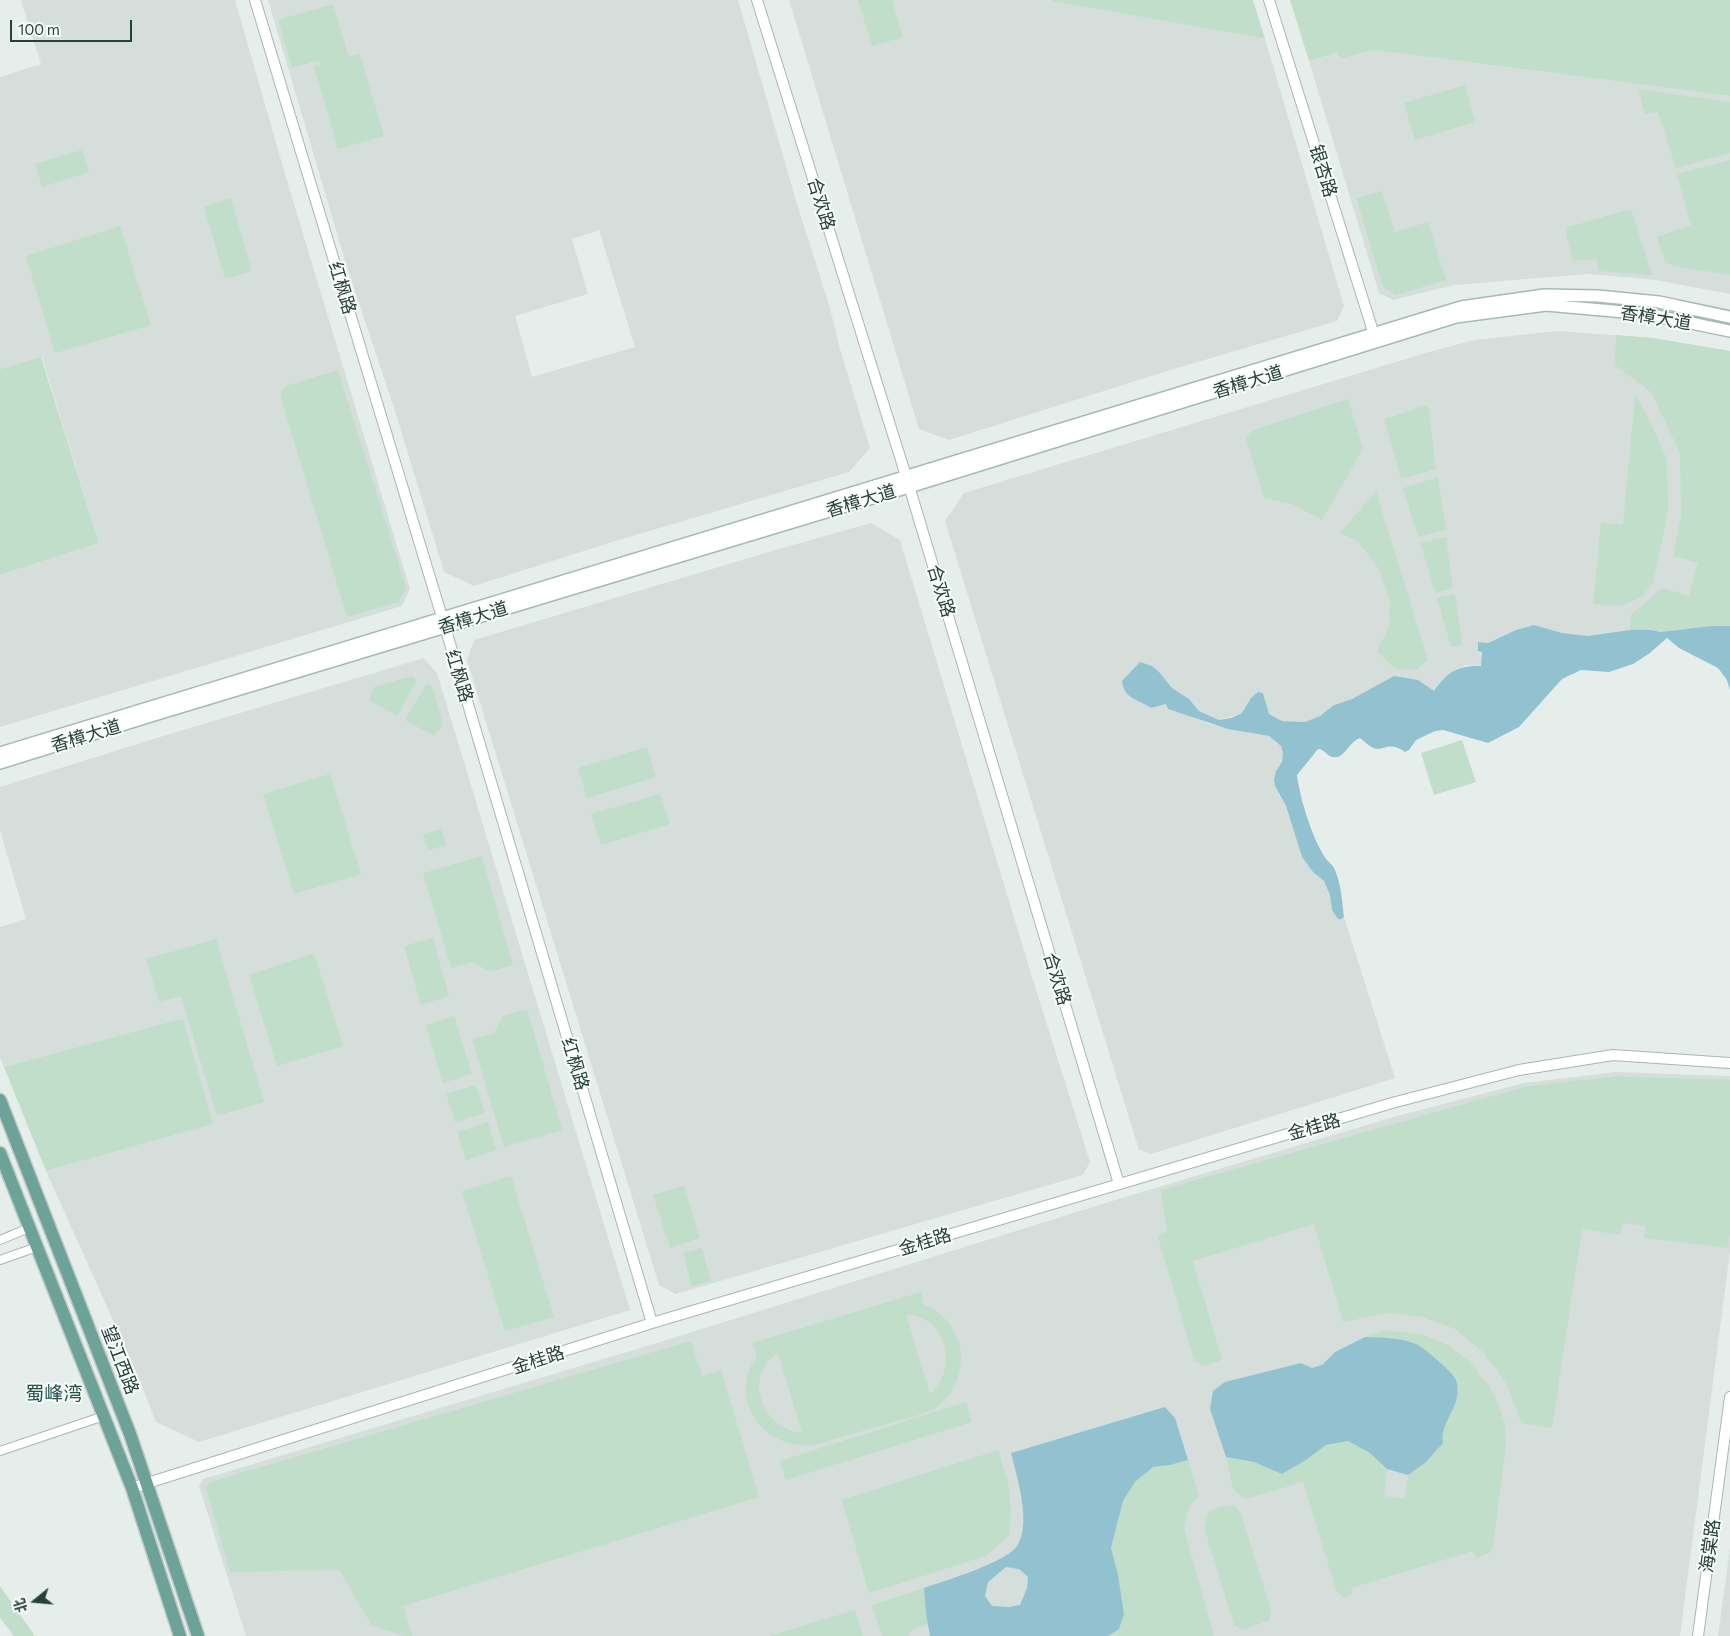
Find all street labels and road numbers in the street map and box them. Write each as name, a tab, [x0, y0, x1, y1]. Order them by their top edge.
street label: 银杏路	[1305, 142, 1341, 200]
street label: 合欢路	[803, 175, 839, 233]
street label: 红枫路	[324, 259, 360, 317]
street label: 香樟大道	[1619, 302, 1693, 334]
street label: 香樟大道	[1210, 361, 1286, 403]
street label: 香樟大道	[823, 480, 899, 522]
street label: 合欢路	[923, 562, 959, 620]
street label: 香樟大道	[435, 597, 511, 639]
street label: 红枫路	[441, 647, 477, 705]
street label: 香樟大道	[48, 715, 124, 757]
street label: 合欢路	[1039, 950, 1075, 1008]
street label: 红枫路	[557, 1035, 593, 1093]
street label: 金桂路	[1285, 1109, 1343, 1145]
street label: 金桂路	[896, 1224, 954, 1260]
street label: 望江西路	[97, 1323, 143, 1397]
street label: 金桂路	[509, 1341, 567, 1379]
street label: 海棠路	[1696, 1518, 1724, 1574]

